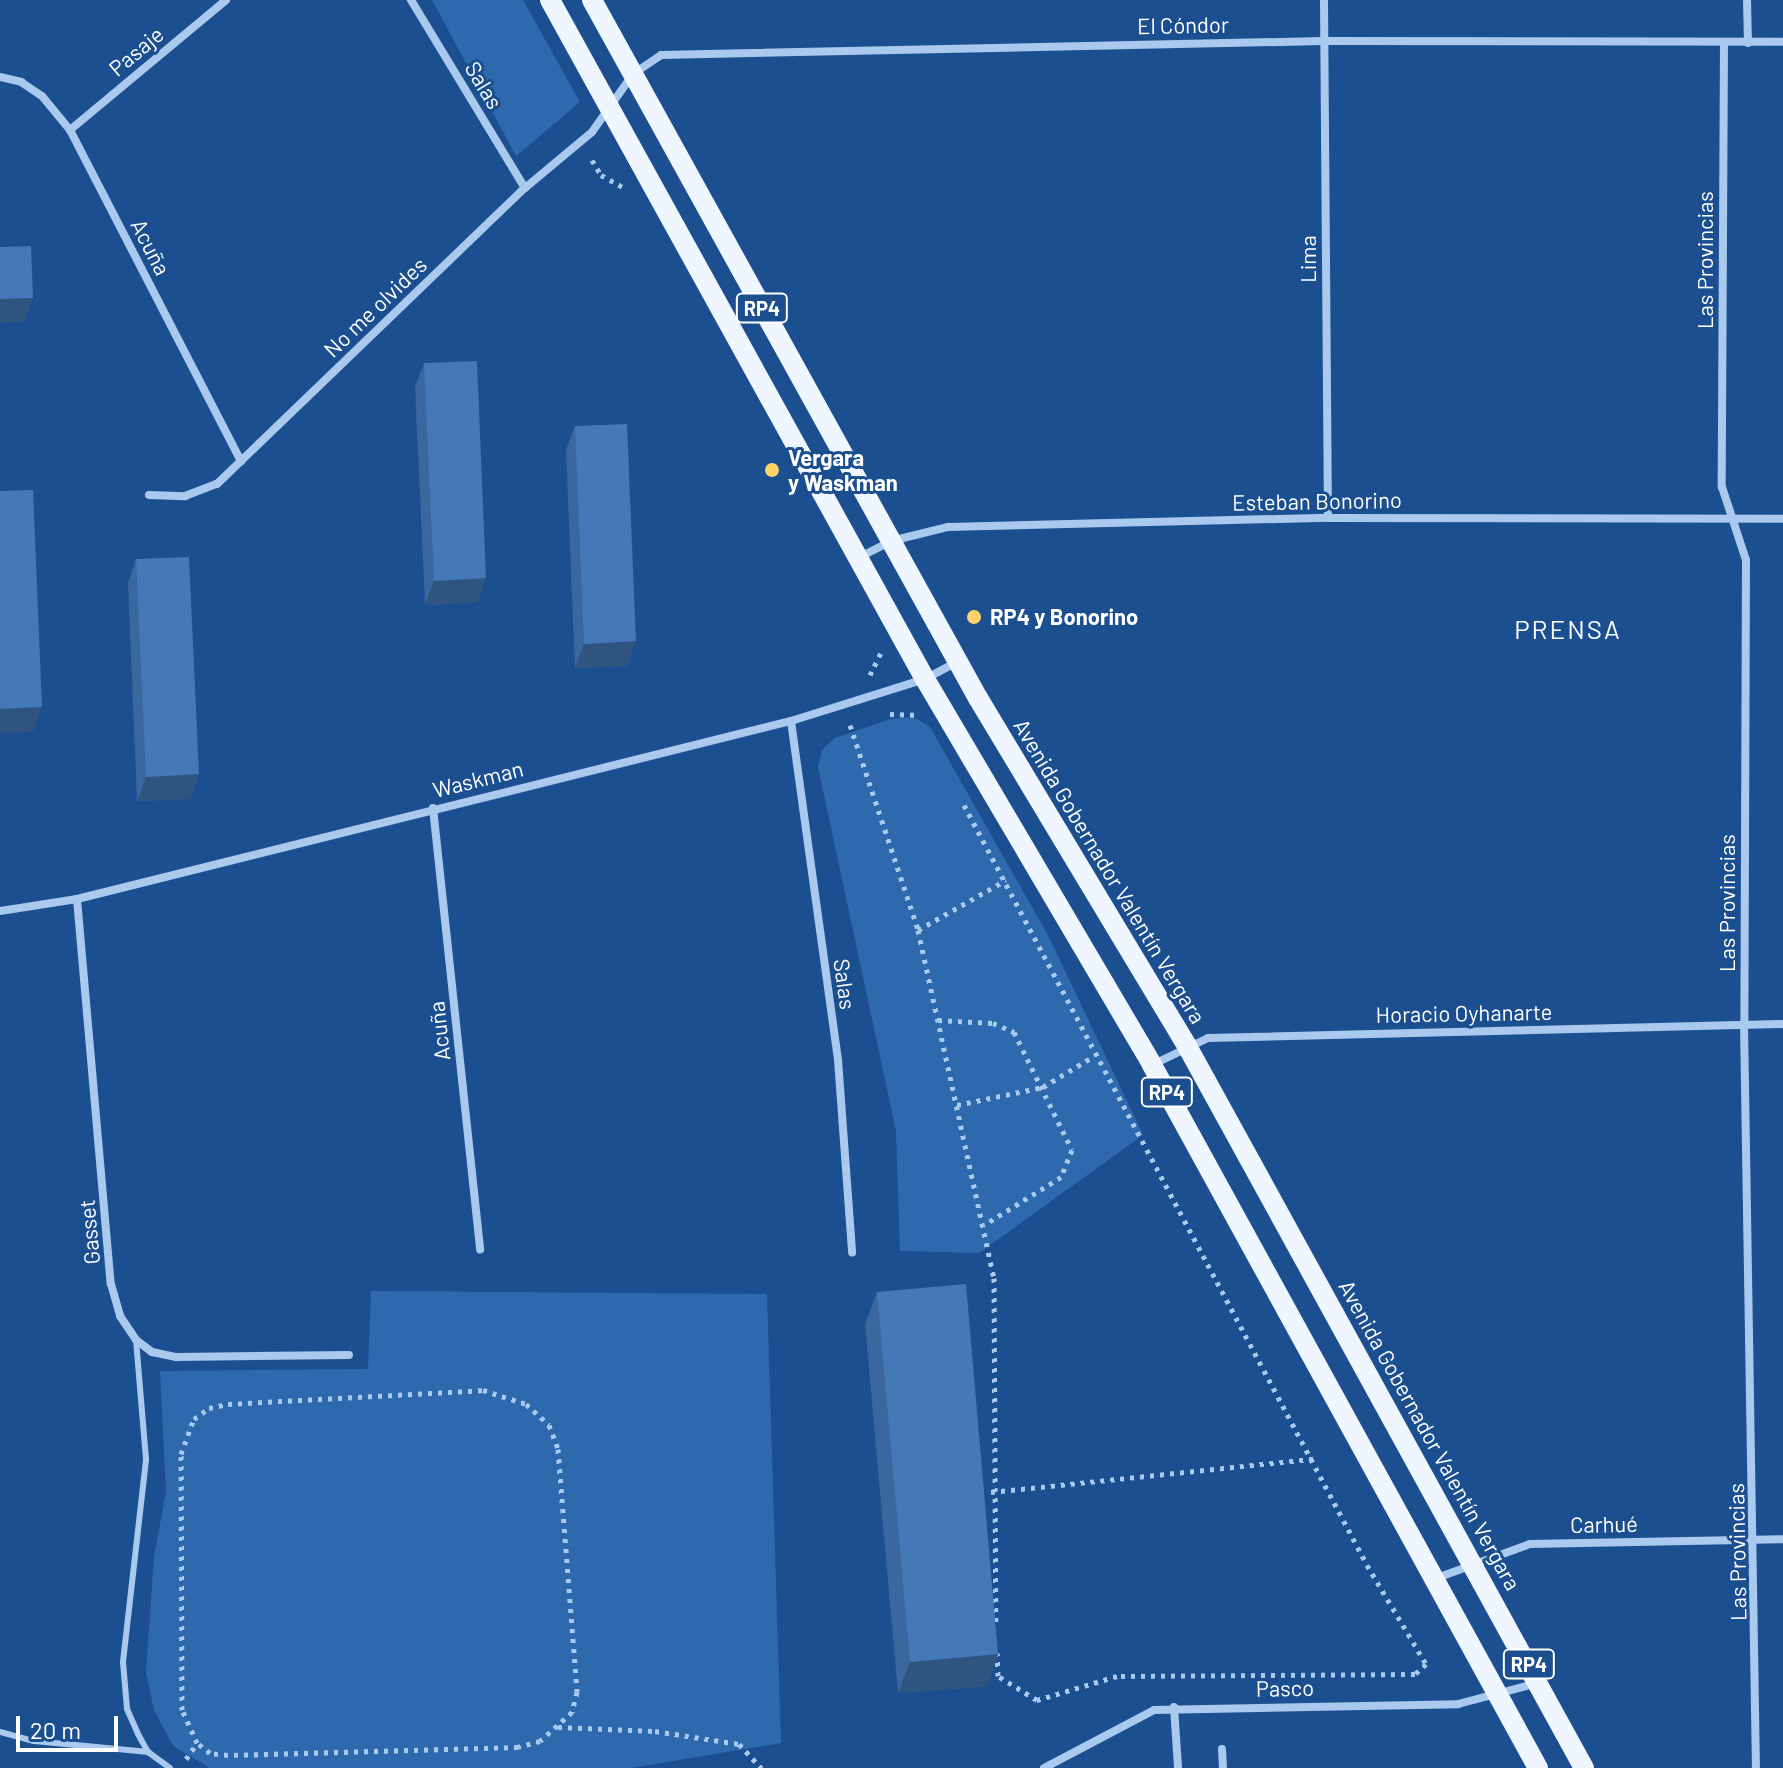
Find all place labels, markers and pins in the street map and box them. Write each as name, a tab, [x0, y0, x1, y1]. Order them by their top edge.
place label: Vergara y Waskman	[788, 444, 898, 496]
marker: Vergara y Waskman	[763, 461, 781, 479]
place label: RP4 y Bonorino	[990, 604, 1138, 630]
marker: RP4 y Bonorino	[965, 608, 983, 626]

